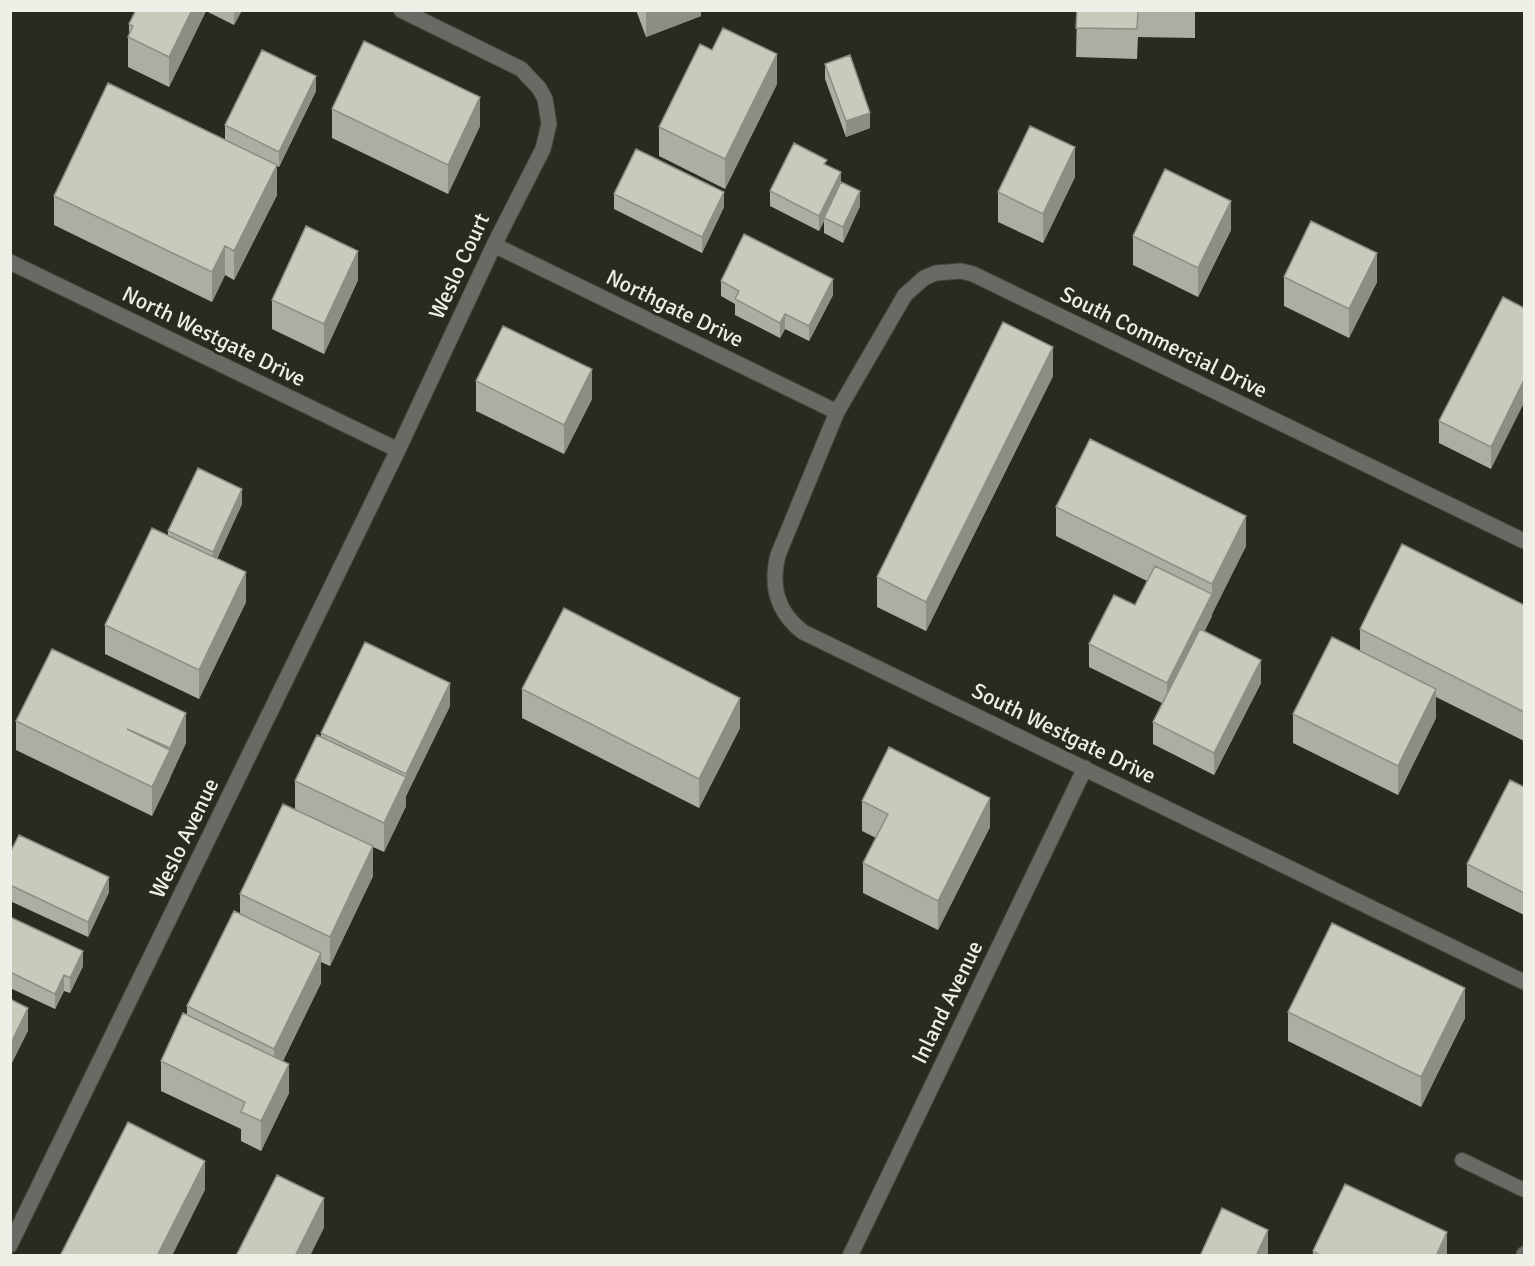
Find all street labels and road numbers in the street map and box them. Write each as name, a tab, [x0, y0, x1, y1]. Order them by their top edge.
street label: Weslo Court	[423, 208, 495, 323]
street label: Northgate Drive	[602, 263, 748, 353]
street label: North Westgate Drive	[118, 280, 310, 392]
street label: South Commercial Drive	[1056, 280, 1272, 404]
street label: South Westgate Drive	[968, 677, 1160, 789]
street label: Weslo Avenue	[143, 774, 225, 902]
street label: Inland Avenue	[906, 936, 988, 1068]

